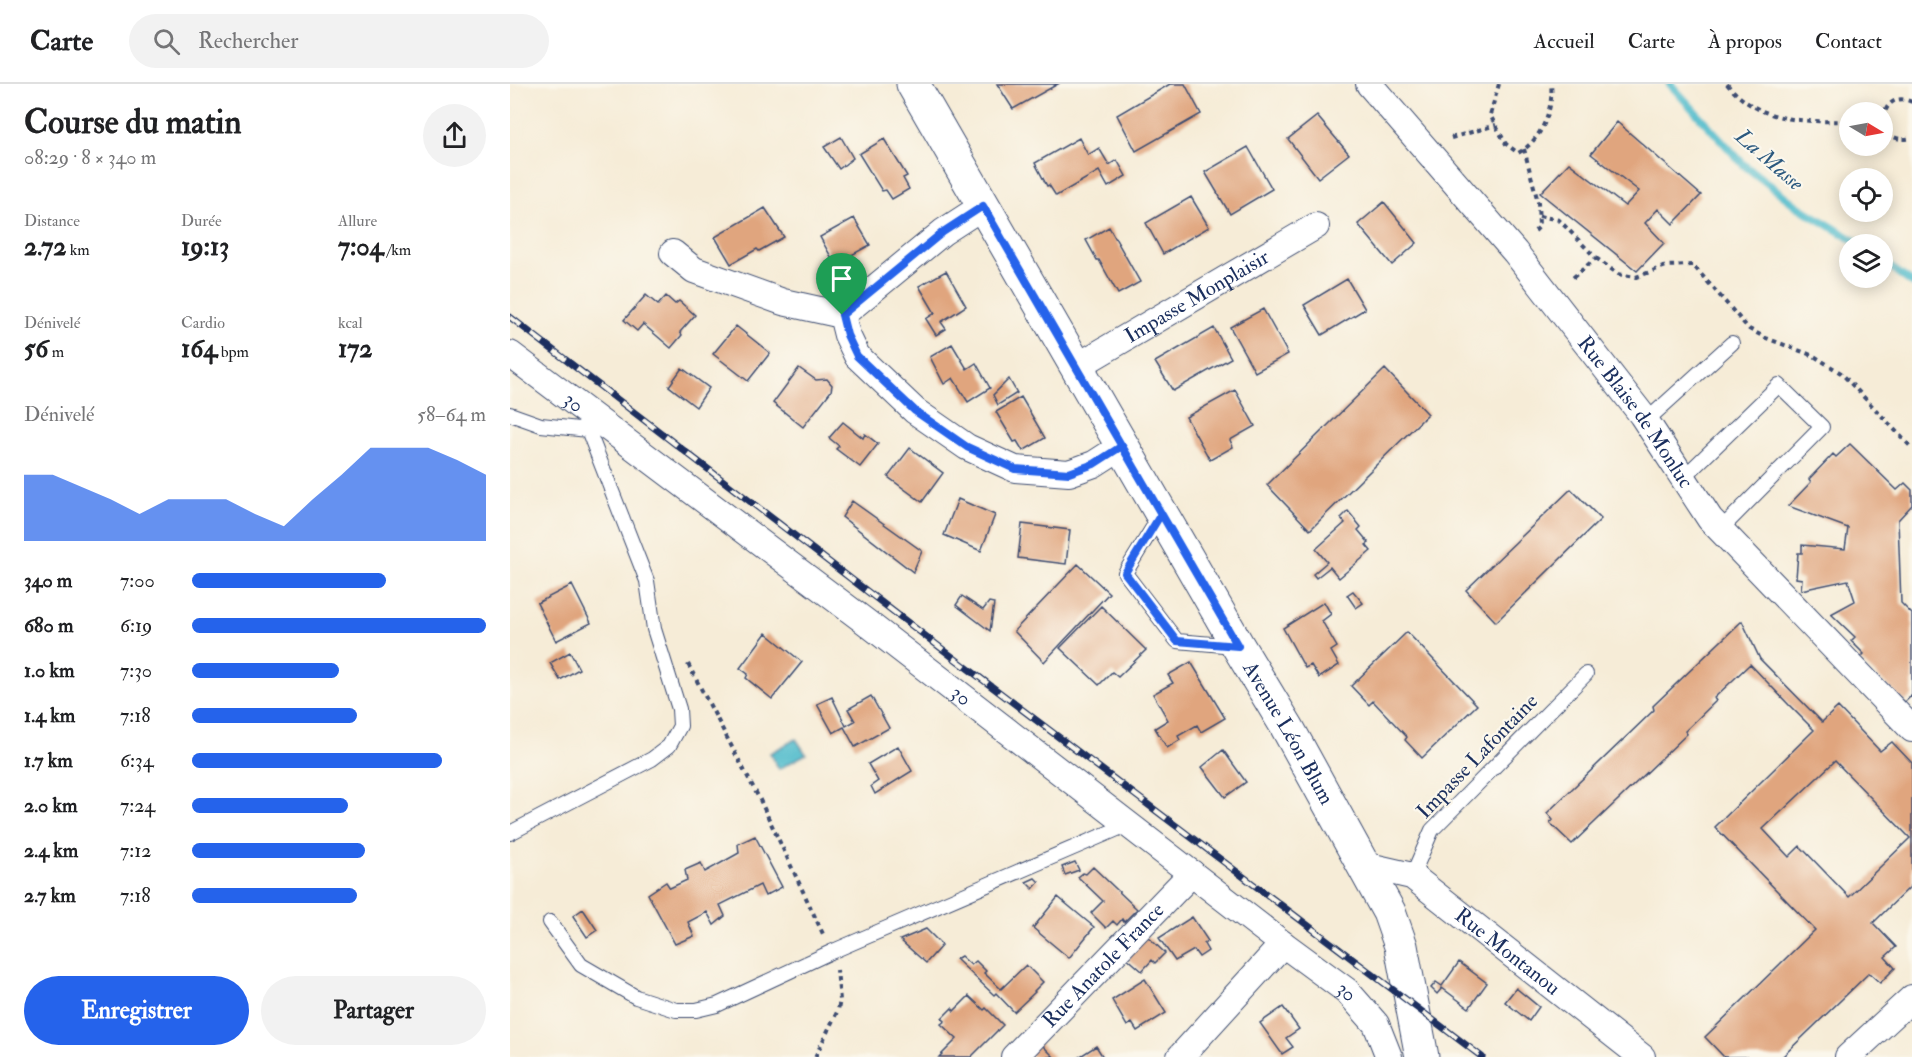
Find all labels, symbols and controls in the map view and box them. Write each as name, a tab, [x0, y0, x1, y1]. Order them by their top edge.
search box	[129, 14, 549, 68]
text: Carte	[30, 24, 93, 59]
icon: search	[150, 25, 183, 58]
text: Rechercher	[198, 27, 298, 55]
text: Accueil	[1534, 28, 1595, 55]
text: Carte	[1628, 28, 1675, 55]
text: À propos	[1708, 28, 1782, 55]
text: Contact	[1815, 28, 1882, 55]
text: Course du matin	[24, 102, 241, 143]
north arrow	[1839, 102, 1893, 156]
map controls	[1839, 102, 1893, 288]
button: share	[423, 104, 486, 167]
water label: La Masse	[1729, 122, 1810, 198]
text: 08:29 · 8 × 340 m	[24, 145, 156, 170]
button: locate	[1839, 168, 1893, 222]
text: Distance	[24, 211, 80, 231]
text: Durée	[181, 211, 222, 231]
text: Allure	[338, 211, 377, 231]
text: 2.72	[24, 231, 66, 263]
text: 19:13	[181, 231, 229, 263]
text: 7:04	[338, 231, 384, 263]
button: layers	[1839, 234, 1893, 288]
text: km	[66, 240, 90, 260]
text: /km	[384, 240, 411, 260]
street label: Impasse Monplaisir	[1120, 243, 1274, 349]
pin	[816, 253, 867, 315]
icon: arrive	[825, 262, 858, 295]
text: Dénivelé	[24, 313, 80, 333]
text: Cardio	[181, 313, 225, 333]
text: kcal	[338, 313, 363, 333]
street label: Rue Blaise de Monluc	[1571, 330, 1699, 494]
text: 56	[24, 333, 48, 365]
text: 164	[181, 333, 217, 365]
text: 172	[338, 333, 372, 365]
text: m	[48, 342, 64, 362]
text: bpm	[217, 342, 249, 362]
street label: 30	[558, 386, 589, 419]
text: Dénivelé	[24, 402, 94, 427]
text: 58–64 m	[417, 402, 486, 427]
text: 340 m	[24, 568, 72, 593]
text: 7:00	[120, 568, 155, 593]
text: 680 m	[24, 613, 73, 638]
text: 6:19	[120, 613, 152, 638]
street label: Avenue Léon Blum	[1236, 656, 1340, 810]
text: 1.0 km	[24, 658, 75, 683]
text: 7:30	[120, 658, 152, 683]
street label: 30	[945, 680, 977, 712]
street label: Impasse Lafontaine	[1411, 688, 1544, 825]
text: 1.4 km	[24, 703, 75, 728]
text: 7:18	[120, 703, 151, 728]
text: 1.7 km	[24, 748, 73, 773]
text: 6:34	[120, 748, 153, 773]
text: 2.0 km	[24, 793, 78, 818]
text: 7:24	[120, 793, 155, 818]
text: 2.4 km	[24, 838, 78, 863]
text: 7:12	[120, 838, 151, 863]
text: 2.7 km	[24, 883, 76, 908]
text: 7:18	[120, 883, 151, 908]
street label: Rue Anatole France	[1037, 897, 1170, 1034]
street label: Rue Montanou	[1449, 902, 1566, 1002]
street label: 30	[1331, 975, 1363, 1007]
button: Enregistrer	[24, 976, 249, 1045]
button: Partager	[261, 976, 486, 1045]

